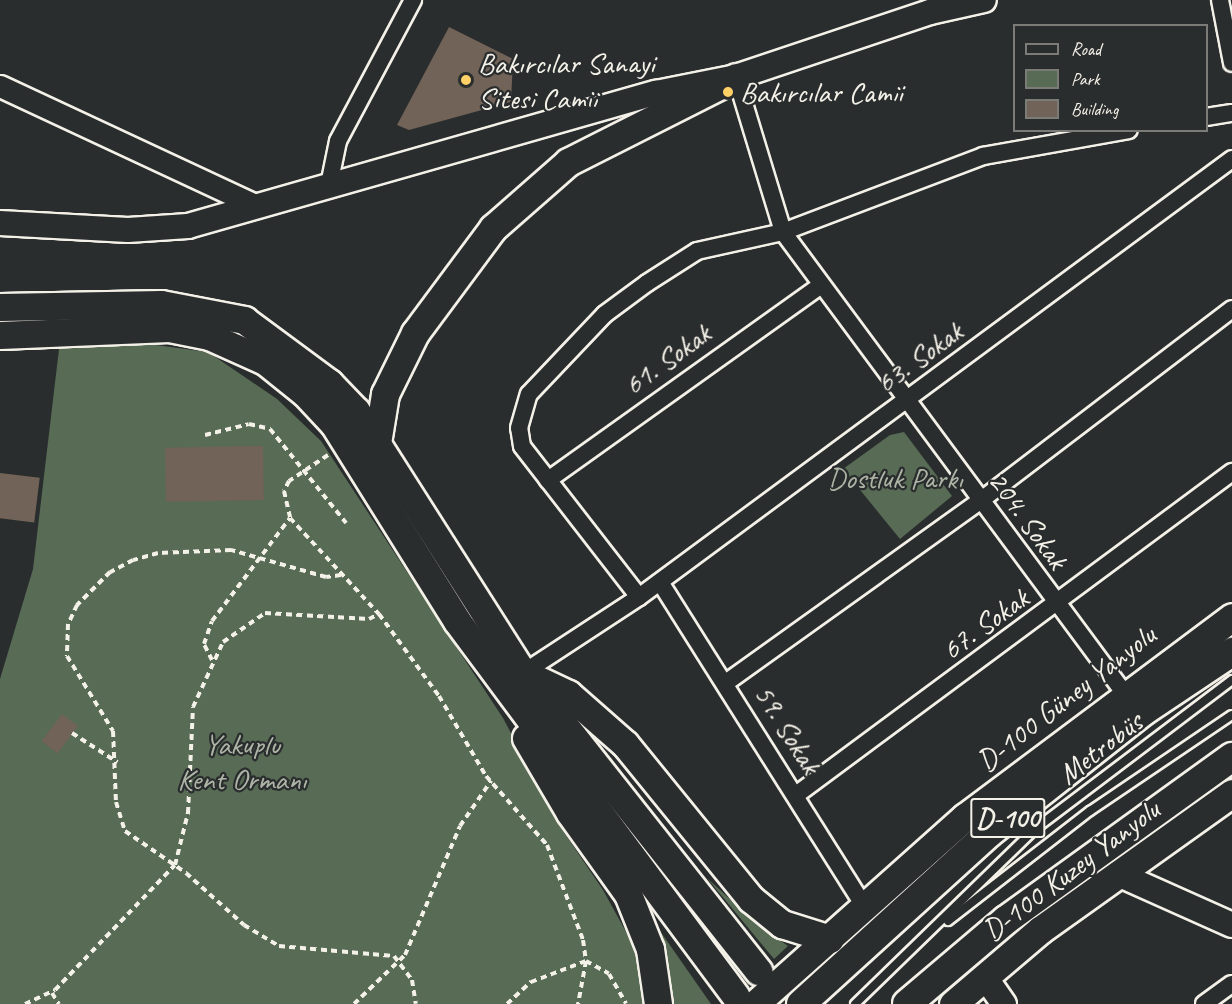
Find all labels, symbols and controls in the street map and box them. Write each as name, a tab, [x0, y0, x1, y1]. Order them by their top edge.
legend	[1013, 24, 1208, 132]
text: Road	[1071, 38, 1101, 60]
place label: Bakırcılar Sanayi Sitesi Camii	[478, 45, 655, 116]
text: Park	[1071, 68, 1100, 90]
marker: Bakırcılar Sanayi Sitesi Camii	[459, 73, 473, 87]
place label: Bakırcılar Camii	[740, 74, 904, 110]
marker: Bakırcılar Camii	[721, 85, 735, 99]
text: Building	[1071, 98, 1118, 120]
street label: 63. Sokak	[868, 313, 970, 401]
street label: 61. Sokak	[616, 315, 718, 403]
park label: Dostluk Parkı	[827, 460, 963, 496]
street label: 204. Sokak	[980, 464, 1076, 576]
street label: 67. Sokak	[934, 580, 1036, 668]
street label: D-100 Güney Yanyolu	[969, 617, 1163, 779]
street label: 59. Sokak	[747, 677, 829, 781]
street label: Metrobüs	[1051, 704, 1149, 792]
park label: Yakuplu Kent Ormanı	[177, 726, 307, 796]
street label: D-100 Kuzey Yanyolu	[975, 791, 1167, 949]
road number: D-100	[969, 793, 1047, 843]

